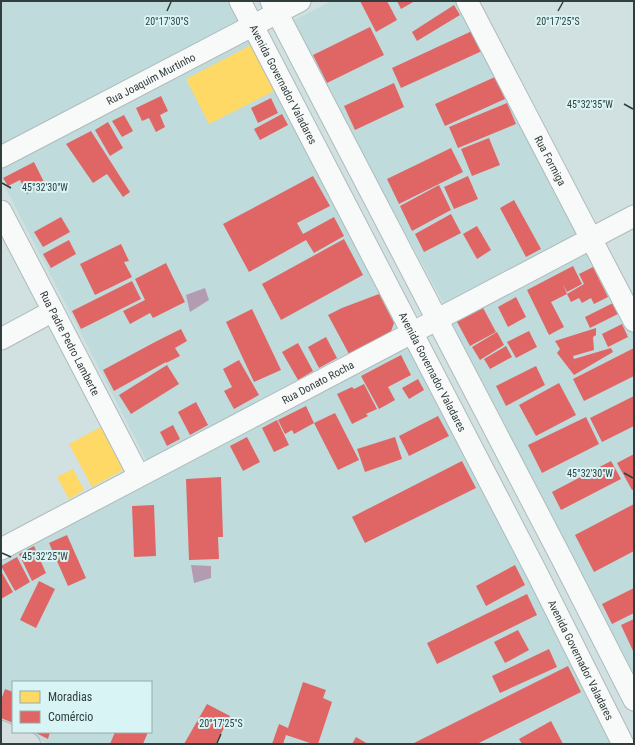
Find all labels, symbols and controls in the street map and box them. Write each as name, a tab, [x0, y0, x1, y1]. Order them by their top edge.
text: 20°17'30"S	[145, 16, 189, 27]
text: 20°17'25"S	[536, 16, 580, 27]
street label: Avenida Governador Valadares	[246, 23, 319, 147]
street label: Rua Joaquim Murtinho	[104, 50, 198, 108]
text: 45°32'35"W	[567, 99, 613, 110]
street label: Rua Formiga	[531, 134, 568, 188]
text: 45°32'30"W	[22, 182, 68, 193]
street label: Rua Padre Pedro Lamberte	[37, 289, 102, 398]
street label: Avenida Governador Valadares	[396, 310, 469, 434]
street label: Rua Donato Rocha	[280, 358, 356, 407]
text: 45°32'30"W	[567, 468, 613, 479]
text: 45°32'25"W	[22, 551, 68, 562]
street label: Avenida Governador Valadares	[545, 598, 616, 723]
legend	[12, 681, 152, 733]
text: Moradias	[48, 690, 92, 704]
text: Comércio	[48, 710, 93, 724]
text: 20°17'25"S	[199, 718, 243, 729]

